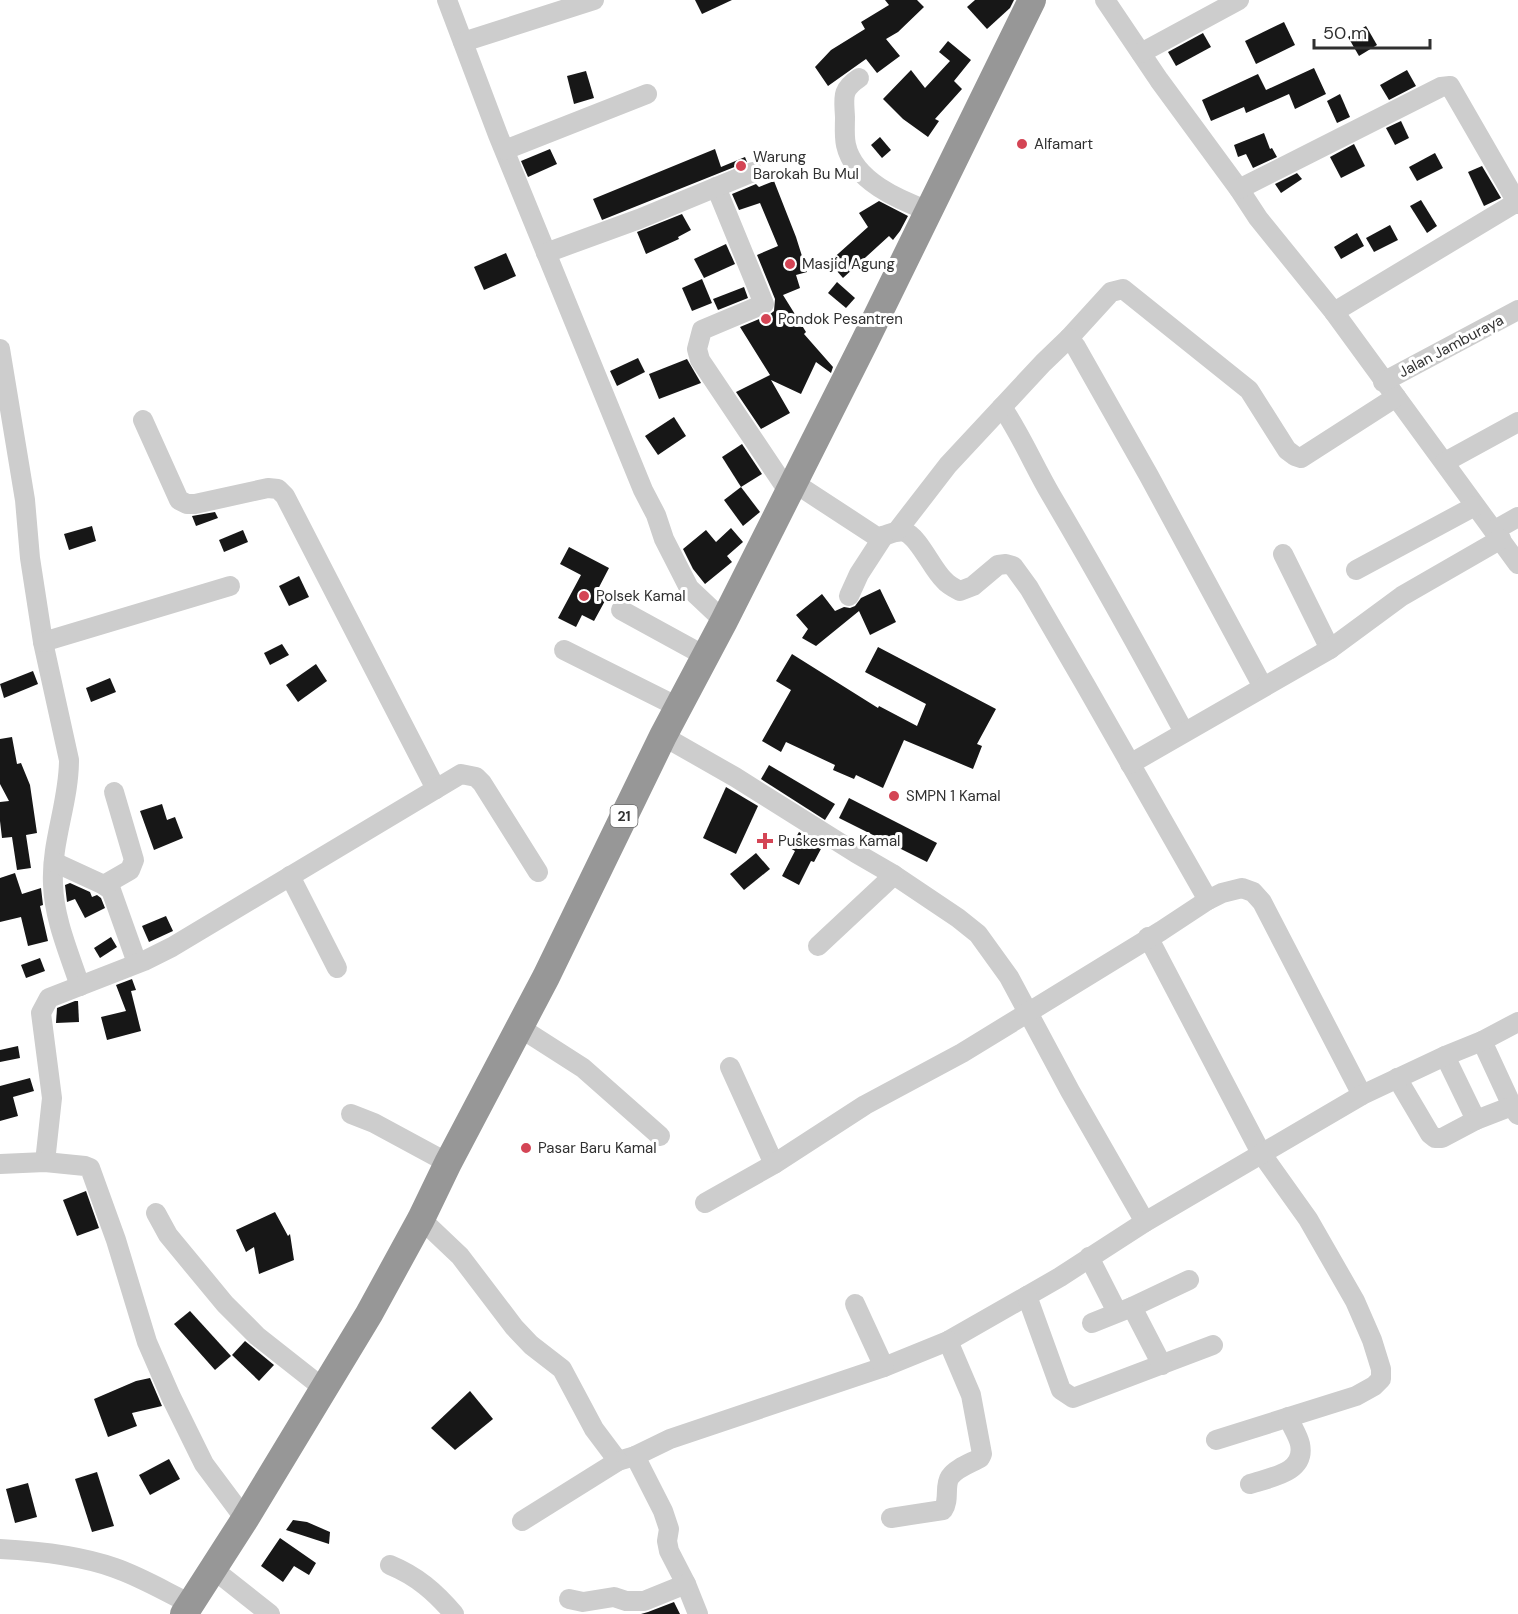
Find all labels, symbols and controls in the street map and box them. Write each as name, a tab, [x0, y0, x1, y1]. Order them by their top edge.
scale bar	[1314, 12, 1430, 50]
text: 50 m	[1323, 21, 1367, 45]
place label: Alfamart	[1034, 134, 1093, 154]
marker: Alfamart	[1015, 137, 1029, 151]
place label: Warung Barokah Bu Mul	[753, 147, 859, 184]
marker: Warung Barokah Bu Mul	[734, 159, 748, 173]
place label: Masjid Agung	[802, 254, 895, 274]
marker: Masjid Agung	[783, 257, 797, 271]
place label: Pondok Pesantren	[778, 309, 903, 329]
street label: Jalan Jamburaya	[1395, 310, 1507, 382]
marker: Pondok Pesantren	[759, 312, 773, 326]
place label: Polsek Kamal	[596, 586, 686, 606]
marker: Polsek Kamal	[577, 589, 591, 603]
place label: SMPN 1 Kamal	[906, 786, 1001, 806]
marker: SMPN 1 Kamal	[887, 789, 901, 803]
road number: 21	[610, 805, 638, 827]
place label: Puskesmas Kamal	[778, 831, 900, 851]
marker: Puskesmas Kamal	[756, 832, 774, 850]
place label: Pasar Baru Kamal	[538, 1138, 657, 1158]
marker: Pasar Baru Kamal	[519, 1141, 533, 1155]

